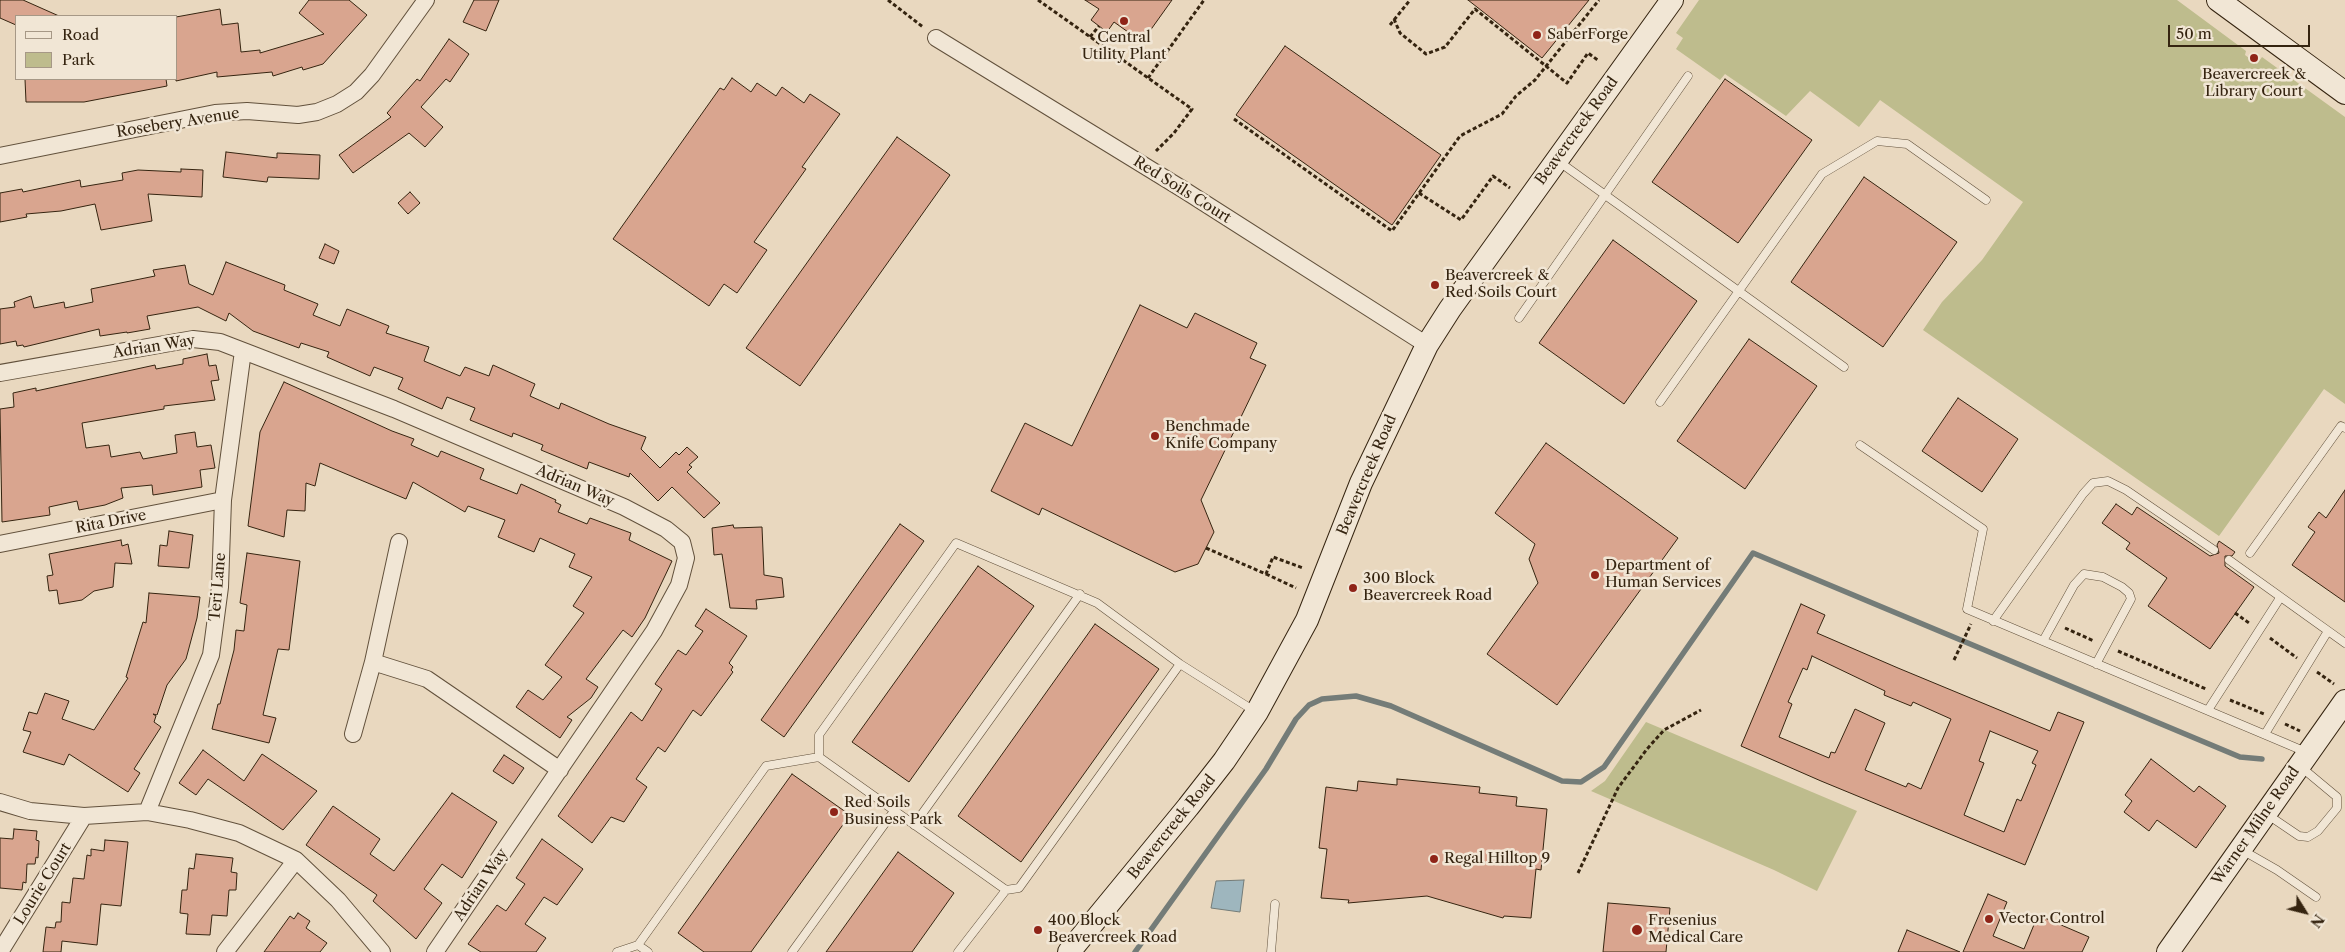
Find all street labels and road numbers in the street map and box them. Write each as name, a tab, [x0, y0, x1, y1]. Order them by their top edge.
street label: Beavercreek Road	[1532, 73, 1622, 189]
street label: Rosebery Avenue	[115, 104, 241, 142]
street label: Red Soils Court	[1130, 153, 1234, 227]
street label: Adrian Way	[112, 332, 196, 362]
street label: Beavercreek Road	[1333, 412, 1401, 538]
street label: Adrian Way	[533, 461, 617, 511]
street label: Rita Drive	[74, 506, 148, 538]
street label: Teri Lane	[206, 552, 230, 622]
street label: Warner Milne Road	[2208, 763, 2304, 889]
street label: Beavercreek Road	[1124, 771, 1220, 883]
street label: Lourie Court	[11, 840, 75, 928]
street label: Adrian Way	[450, 845, 512, 925]

